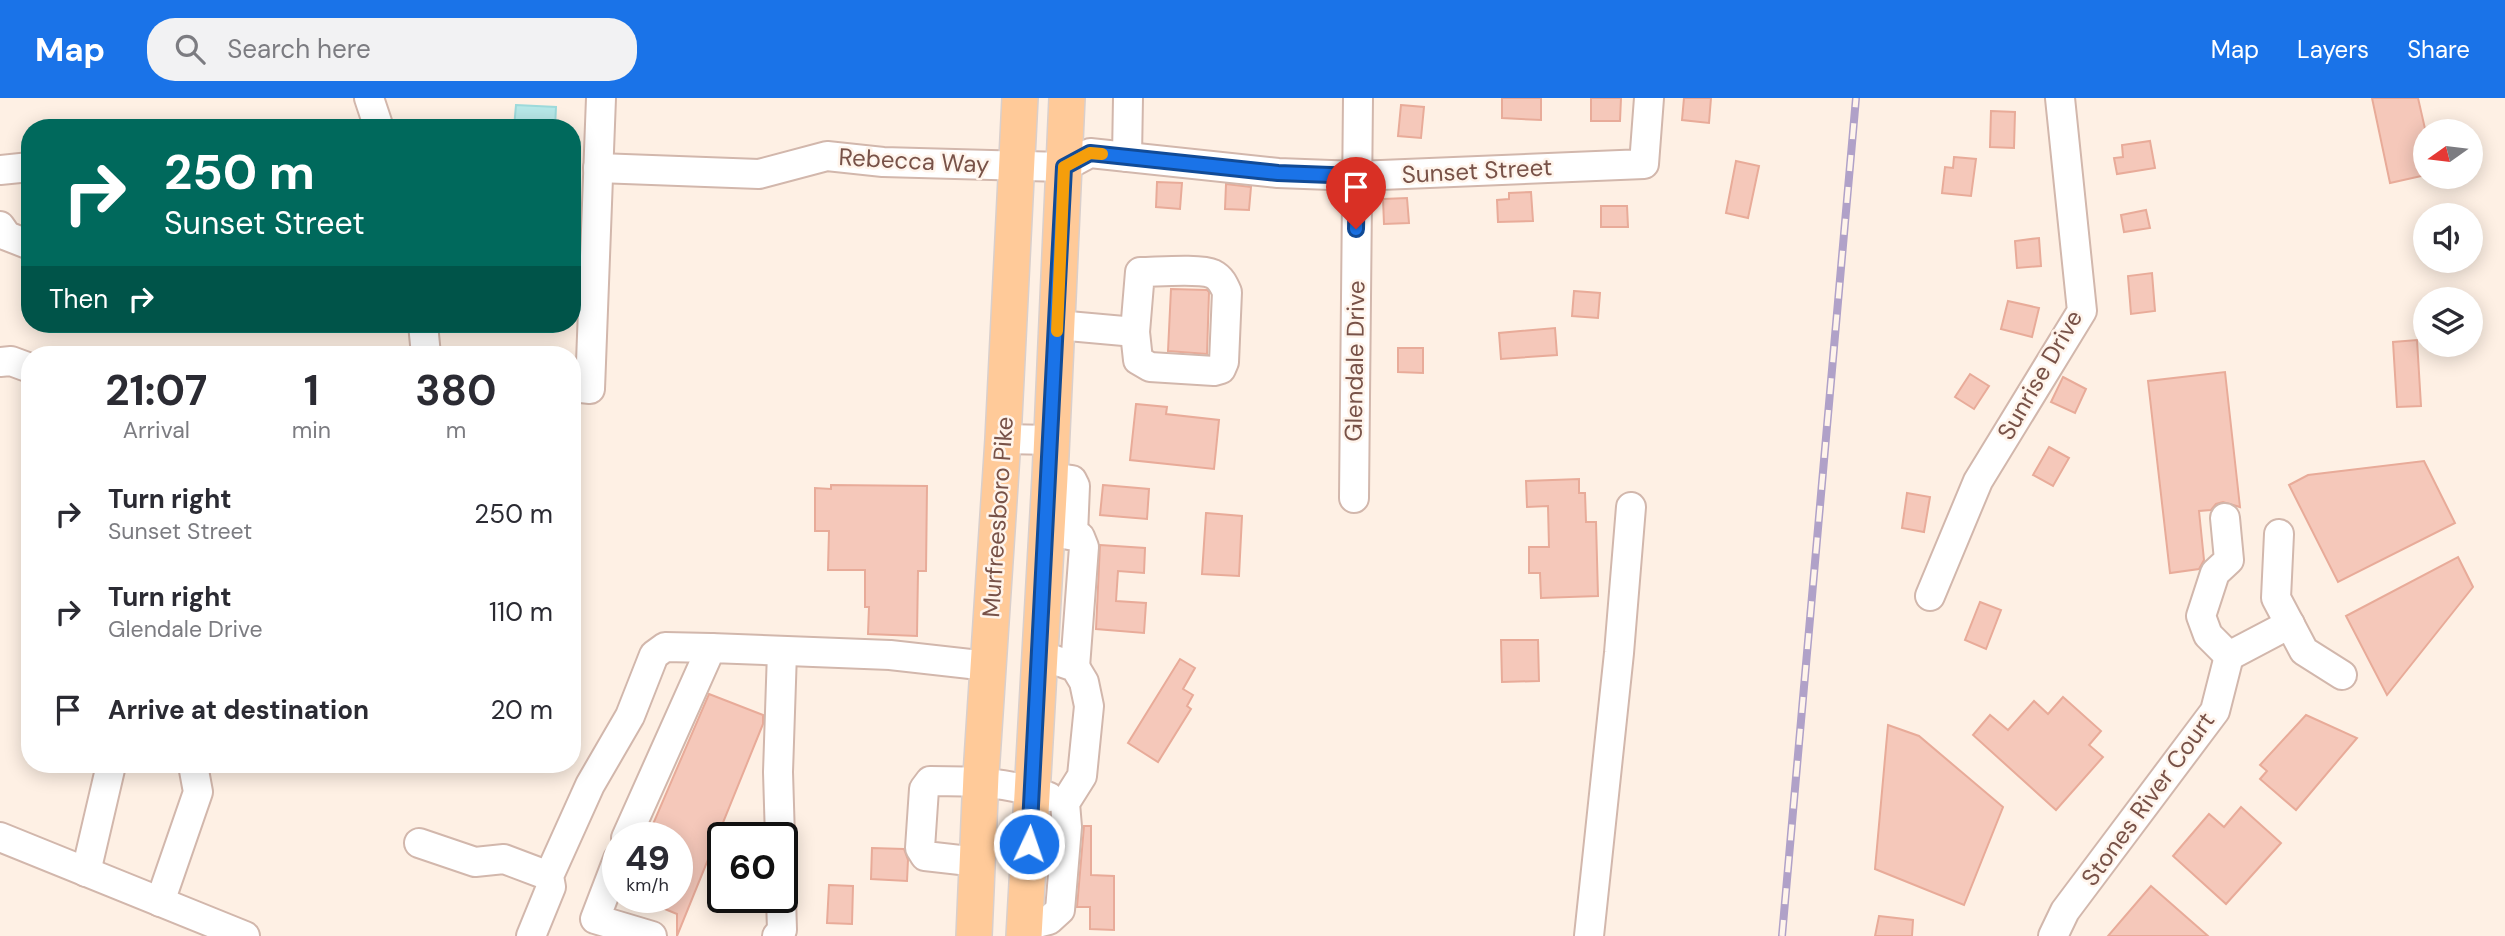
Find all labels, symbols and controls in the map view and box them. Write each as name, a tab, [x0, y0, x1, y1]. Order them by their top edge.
search box	[147, 18, 637, 81]
text: Map	[35, 28, 105, 71]
icon: search	[171, 30, 209, 68]
text: Search here	[227, 32, 371, 66]
text: Map	[2211, 34, 2259, 65]
text: Layers	[2297, 34, 2369, 65]
text: Share	[2407, 34, 2470, 65]
north arrow	[2413, 119, 2483, 189]
map controls	[2413, 119, 2483, 357]
text: 250 m	[164, 140, 315, 204]
street label: Rebecca Way	[838, 141, 990, 180]
icon: right	[49, 147, 140, 238]
street label: Sunset Street	[1401, 151, 1553, 190]
pin	[1326, 157, 1386, 229]
icon: arrive	[1337, 168, 1375, 206]
text: Sunset Street	[164, 202, 365, 244]
button: sound	[2413, 203, 2483, 273]
icon: right	[122, 280, 160, 318]
street label: Glendale Drive	[1338, 280, 1371, 442]
text: Then	[49, 282, 108, 316]
button: layers	[2413, 287, 2483, 357]
street label: Sunrise Drive	[1990, 304, 2089, 445]
text: 21:07	[105, 363, 207, 418]
text: 1	[304, 363, 319, 418]
text: 380	[415, 363, 497, 418]
text: Arrival	[123, 415, 190, 445]
text: min	[292, 415, 331, 445]
text: m	[446, 415, 466, 445]
street label: Murfreesboro Pike	[975, 415, 1020, 619]
text: Turn right	[108, 482, 232, 516]
icon: right	[49, 495, 87, 533]
text: 250 m	[474, 497, 553, 531]
text: Sunset Street	[108, 516, 252, 546]
text: Turn right	[108, 580, 232, 614]
icon: right	[49, 593, 87, 631]
text: 110 m	[489, 595, 553, 629]
text: Glendale Drive	[108, 614, 263, 644]
icon: arrive	[49, 691, 87, 729]
text: Arrive at destination	[108, 693, 369, 727]
text: 20 m	[490, 693, 553, 727]
street label: Stones River Court	[2074, 706, 2221, 892]
position arrow	[992, 807, 1066, 881]
speed limit sign: 60	[707, 822, 798, 913]
text: 49	[625, 835, 670, 881]
text: km/h	[626, 873, 669, 897]

